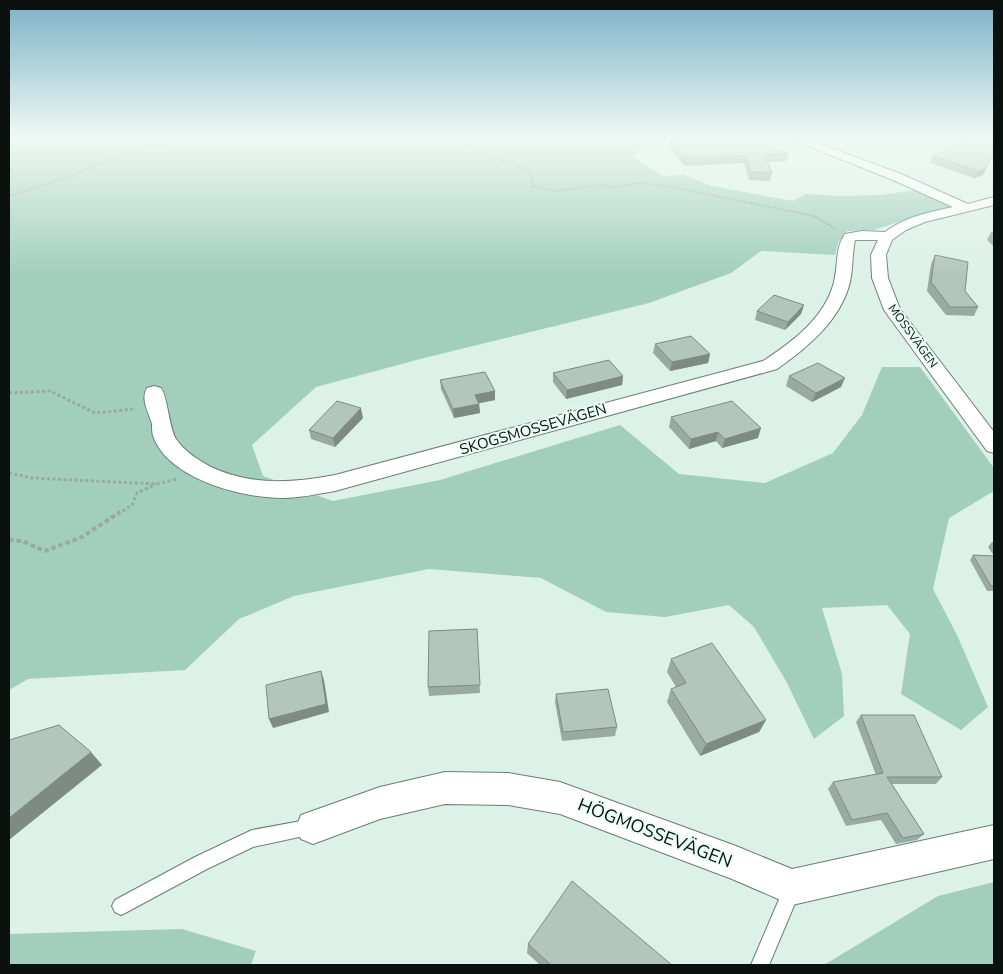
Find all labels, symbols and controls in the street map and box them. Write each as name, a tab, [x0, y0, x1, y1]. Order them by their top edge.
street label: MOSSVÄGEN	[885, 301, 941, 371]
street label: SKOGSMOSSEVÄGEN	[457, 398, 609, 460]
street label: HÖGMOSSEVÄGEN	[574, 793, 736, 873]

